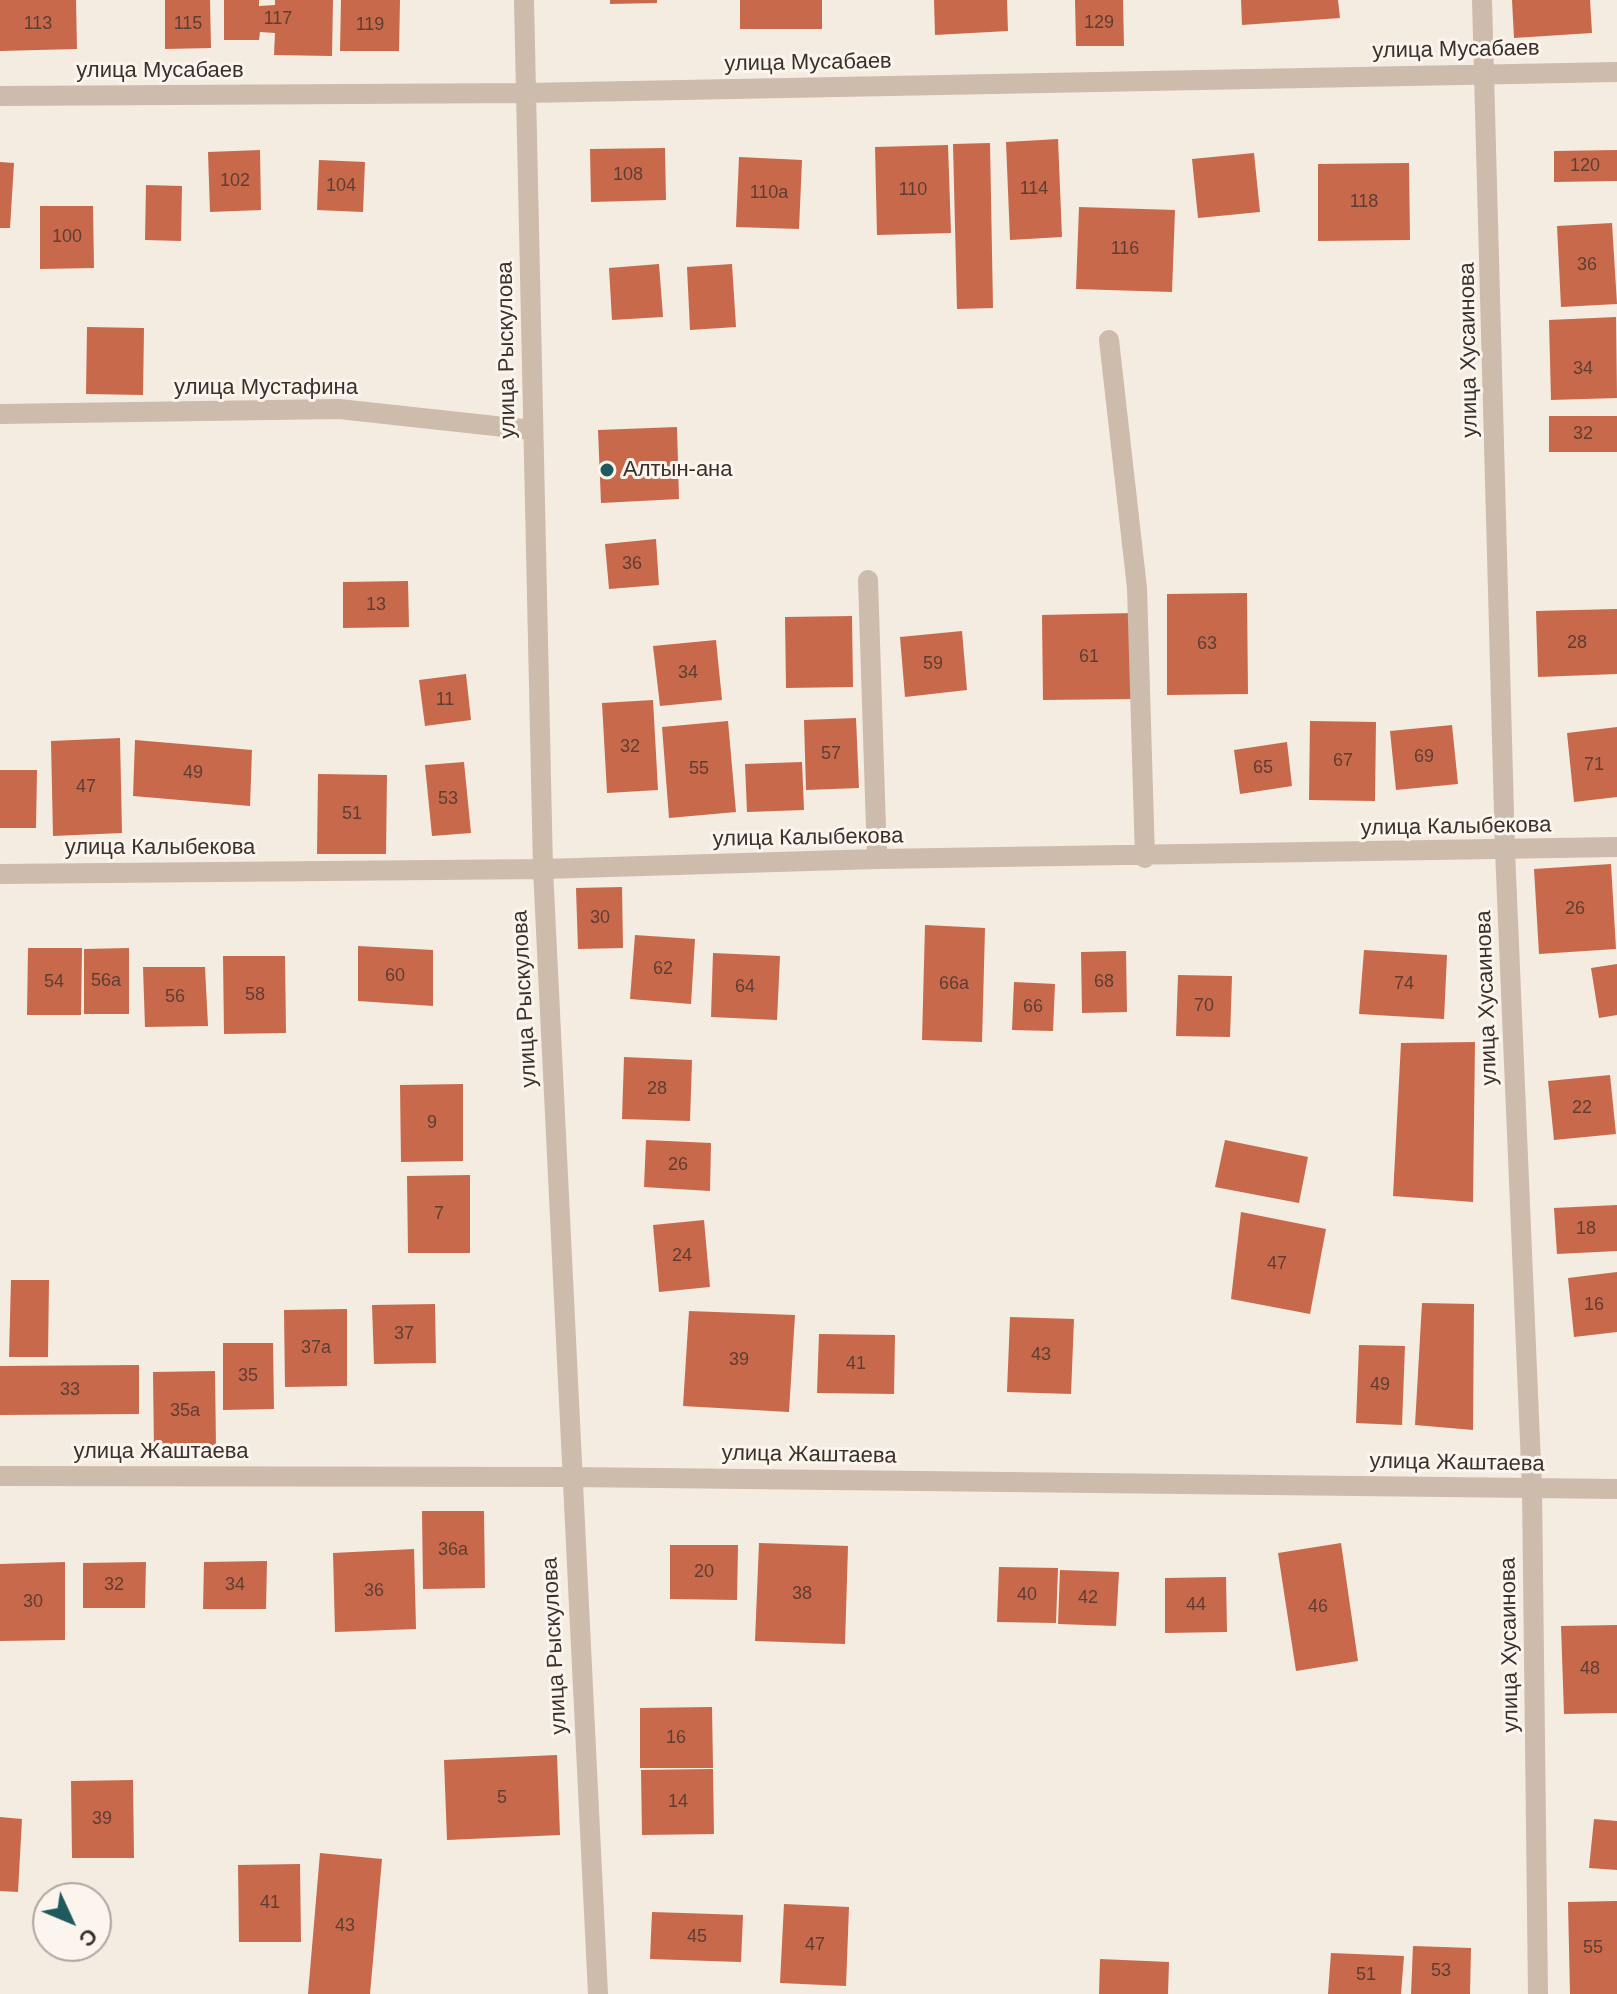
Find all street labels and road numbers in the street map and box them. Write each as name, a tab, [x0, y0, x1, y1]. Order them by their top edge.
street label: улица Мусабаев	[1372, 35, 1540, 65]
street label: улица Мусабаев	[724, 48, 892, 78]
street label: улица Мусабаев	[76, 58, 244, 84]
street label: улица Рыскулова	[492, 261, 522, 439]
street label: улица Хусаинова	[1454, 262, 1484, 438]
street label: улица Мустафина	[174, 375, 358, 401]
street label: улица Калыбекова	[1360, 812, 1552, 842]
street label: улица Калыбекова	[712, 823, 904, 853]
street label: улица Калыбекова	[65, 835, 255, 861]
street label: улица Рыскулова	[507, 910, 543, 1088]
street label: улица Хусаинова	[1471, 910, 1503, 1086]
street label: улица Жаштаева	[73, 1439, 249, 1465]
street label: улица Жаштаева	[721, 1440, 897, 1470]
street label: улица Жаштаева	[1369, 1448, 1545, 1478]
street label: улица Рыскулова	[537, 1557, 573, 1735]
street label: улица Хусаинова	[1495, 1557, 1525, 1733]

